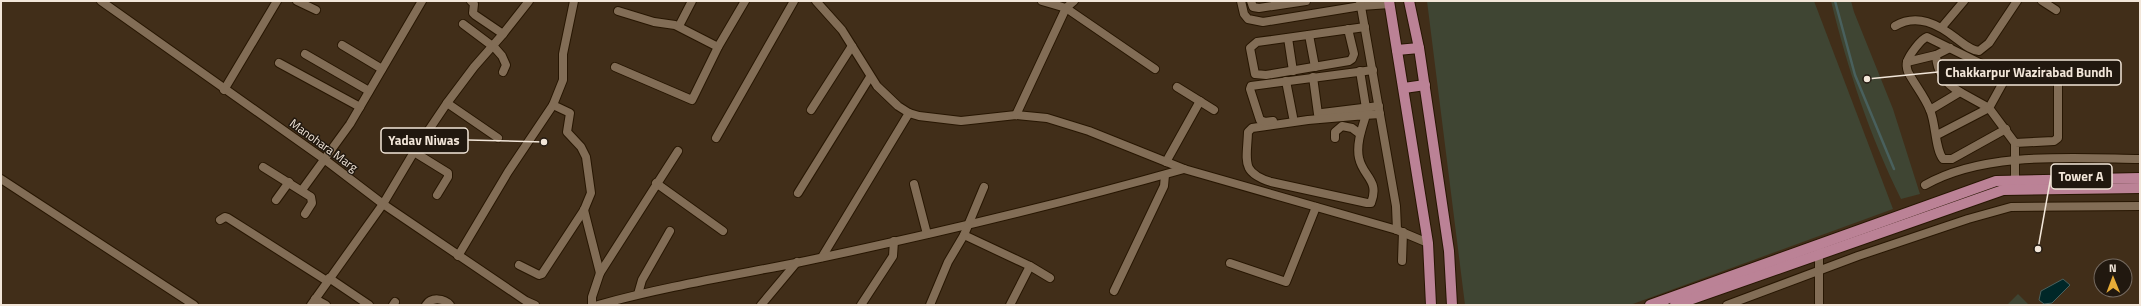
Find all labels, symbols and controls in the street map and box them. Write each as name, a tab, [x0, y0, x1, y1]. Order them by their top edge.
callout: Chakkarpur Wazirabad Bundh	[1938, 60, 2121, 85]
text: Chakkarpur Wazirabad Bundh	[1945, 62, 2113, 82]
street label: Manohara Marg	[286, 114, 362, 176]
callout: Yadav Niwas	[381, 128, 468, 153]
text: Yadav Niwas	[388, 130, 460, 150]
callout: Tower A	[2051, 164, 2112, 189]
text: Tower A	[2058, 166, 2104, 186]
north arrow	[2093, 258, 2133, 298]
text: N	[2109, 260, 2117, 276]

